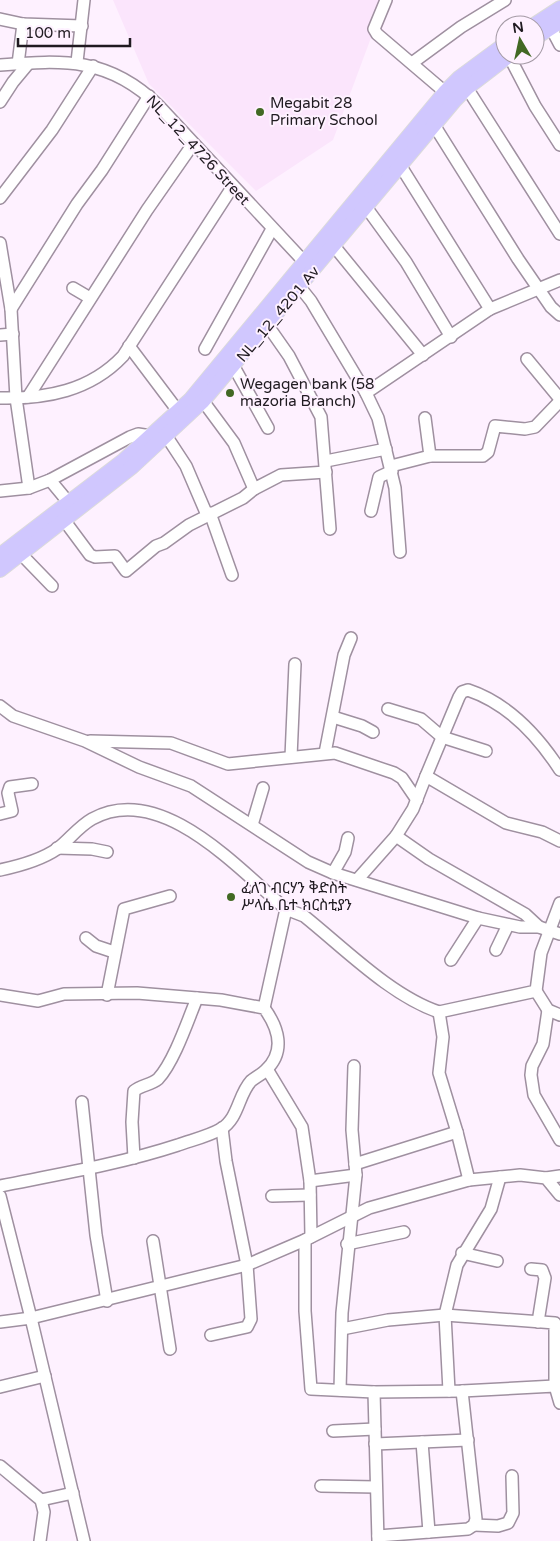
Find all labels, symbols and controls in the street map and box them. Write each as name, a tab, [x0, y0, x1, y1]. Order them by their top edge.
scale bar	[18, 15, 130, 47]
north arrow	[495, 15, 545, 65]
text: N	[511, 18, 525, 37]
text: 100 m	[25, 24, 71, 42]
street label: NL_12_4726 Street	[142, 91, 254, 209]
place label: Megabit 28 Primary School	[270, 94, 378, 129]
marker: Megabit 28 Primary School	[254, 106, 266, 118]
street label: NL_12_4201 Av	[233, 262, 323, 365]
place label: Wegagen bank (58 mazoria Branch)	[240, 375, 375, 410]
marker: Wegagen bank (58 mazoria Branch)	[224, 387, 236, 399]
place label: ፈለገ ብርሃን ቅድስት ሥላሴ ቤተ ክርስቲያን	[241, 879, 352, 914]
marker: ፈለገ ብርሃን ቅድስት ሥላሴ ቤተ ክርስቲያን	[225, 891, 237, 903]

